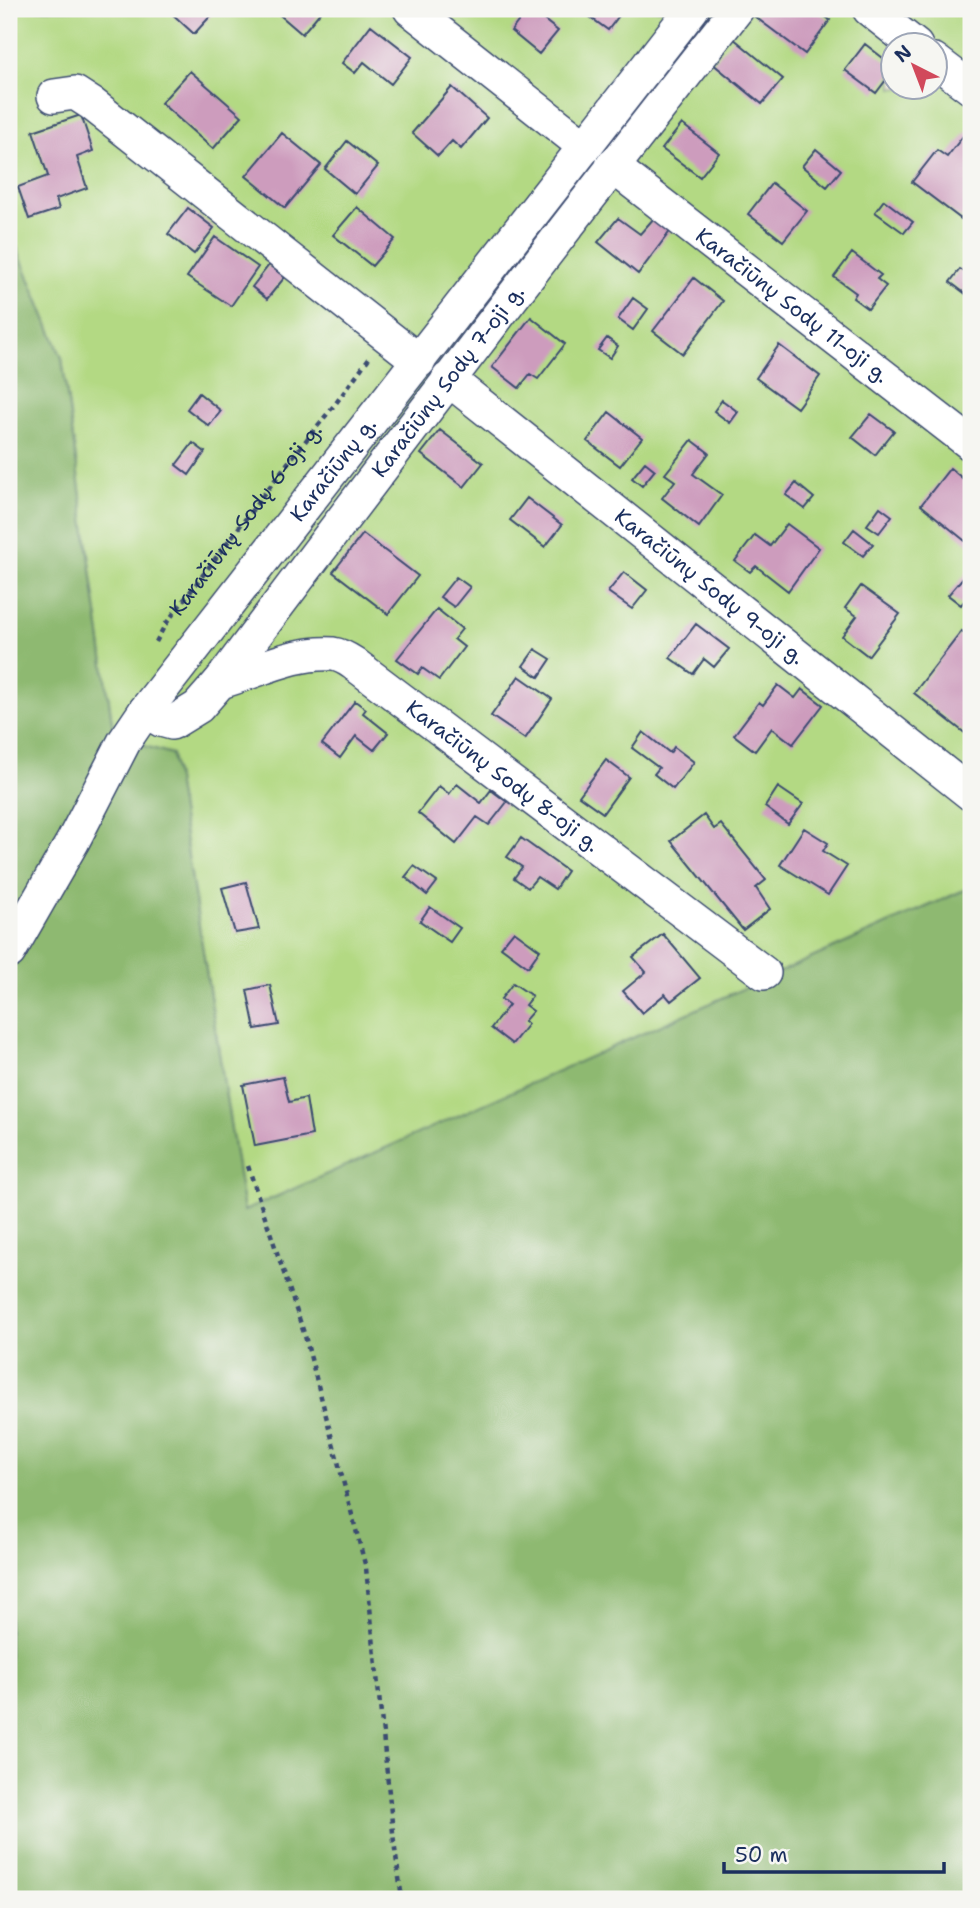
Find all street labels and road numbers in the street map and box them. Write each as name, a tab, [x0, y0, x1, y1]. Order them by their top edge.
street label: Karačiūnų Sodų 11-oji g.	[690, 222, 895, 389]
street label: Karačiūnų Sodų 7-oji g.	[365, 279, 531, 483]
street label: Karačiūnų g.	[284, 412, 383, 528]
street label: Karačiūnų Sodų 6-oji g.	[163, 417, 328, 622]
street label: Karačiūnų Sodų 9-oji g.	[609, 502, 811, 671]
street label: Karačiūnų Sodų 8-oji g.	[400, 694, 605, 858]

